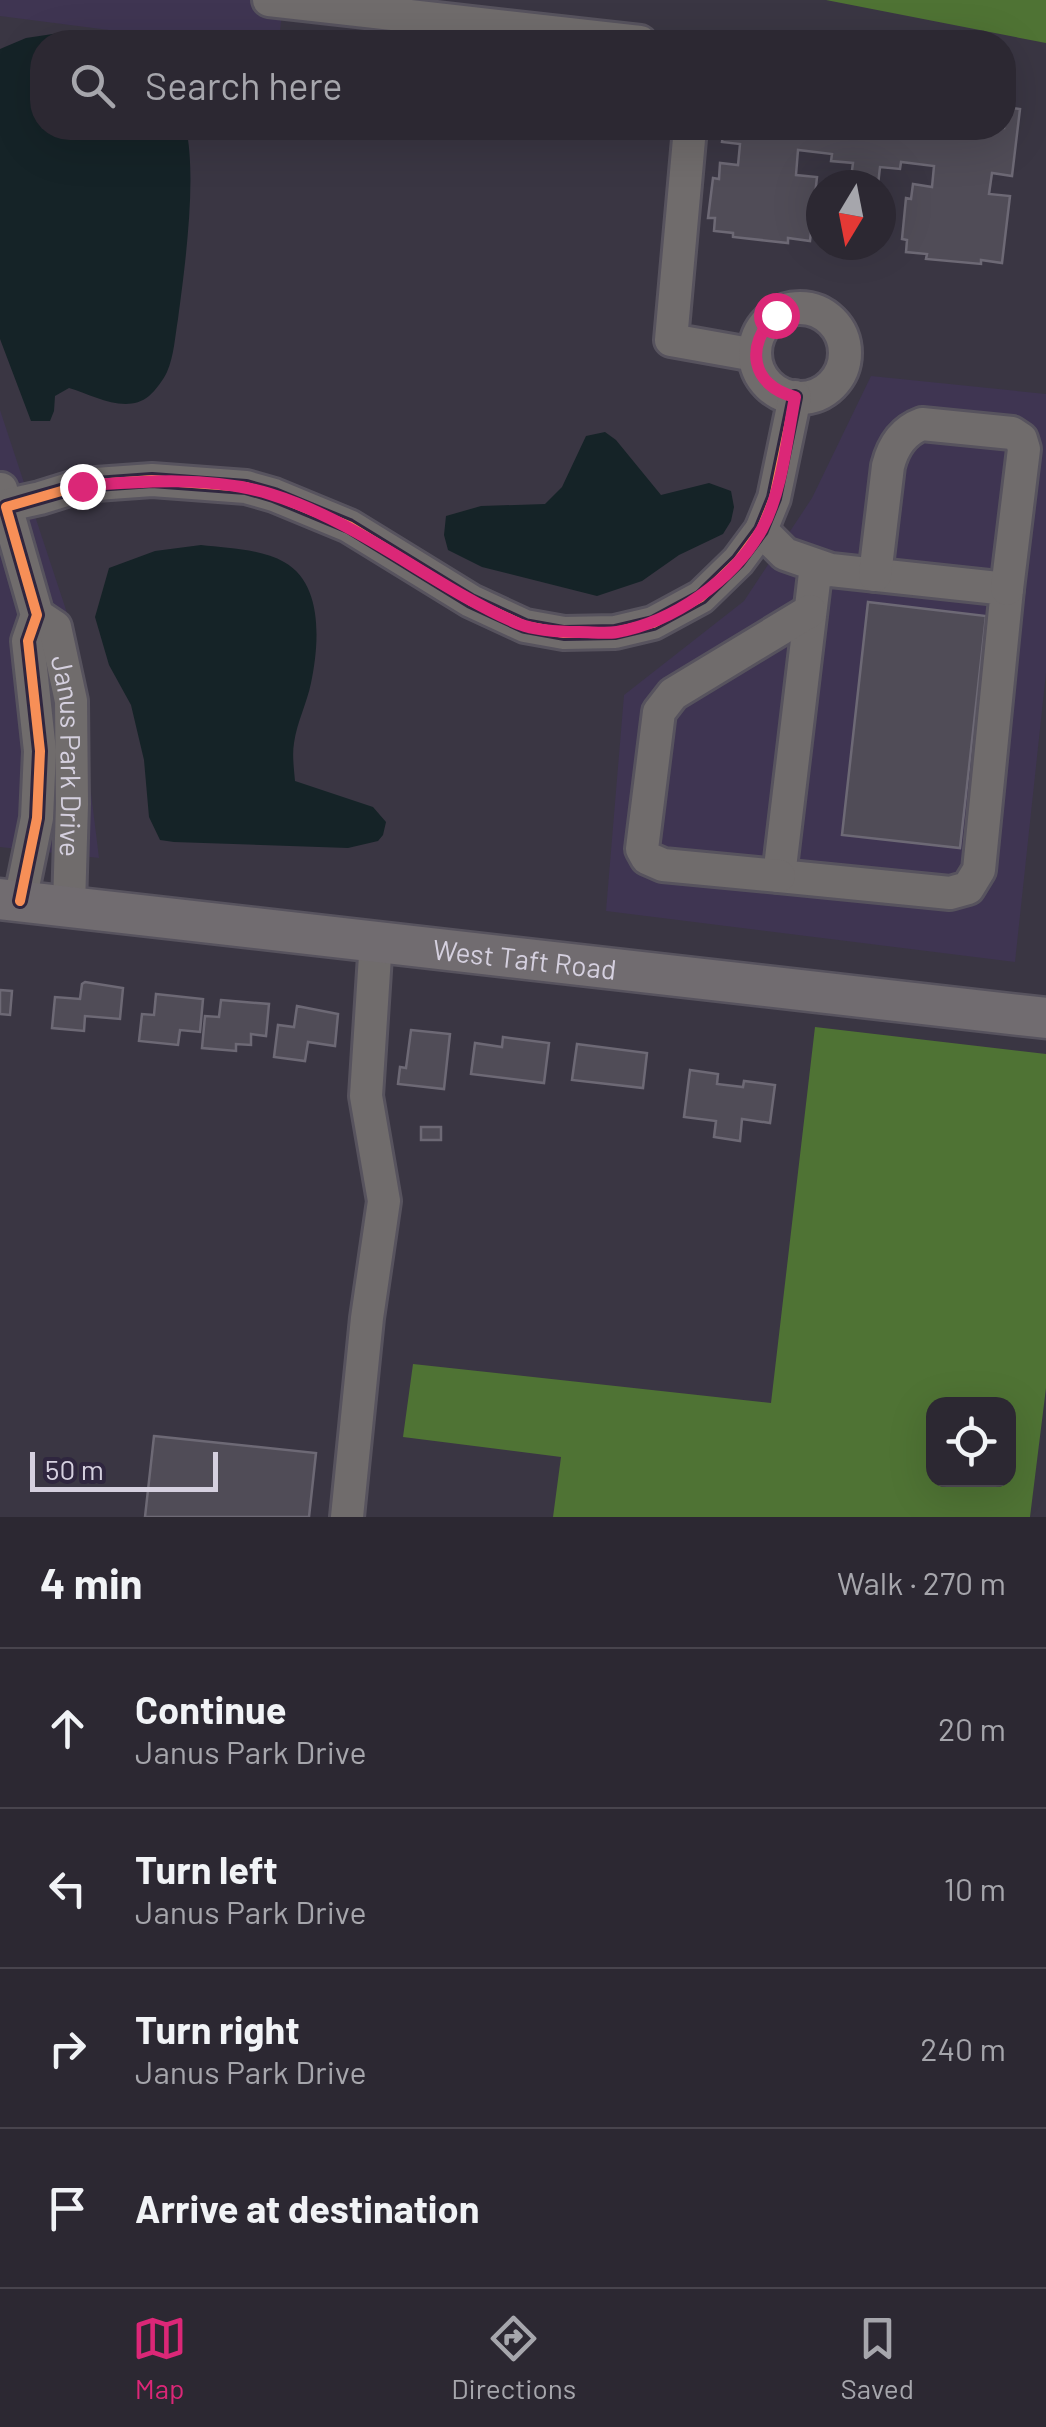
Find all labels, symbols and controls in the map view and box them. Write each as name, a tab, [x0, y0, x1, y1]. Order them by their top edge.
search box	[30, 30, 1016, 140]
icon: search	[65, 58, 120, 113]
text: Search here	[145, 62, 343, 108]
north arrow	[806, 170, 896, 260]
route start	[754, 293, 800, 339]
route end	[60, 464, 106, 510]
street label: Janus Park Drive	[45, 652, 89, 857]
street label: West Taft Road	[431, 931, 618, 986]
map controls	[926, 1397, 1016, 1487]
button: locate	[926, 1397, 1016, 1487]
scale bar	[30, 1447, 218, 1492]
text: 50 m	[45, 1452, 104, 1486]
text: 4 min	[40, 1557, 143, 1607]
text: Walk · 270 m	[837, 1563, 1006, 1601]
text: Continue	[135, 1686, 286, 1732]
icon: ahead	[40, 1701, 95, 1756]
text: 20 m	[938, 1709, 1006, 1747]
text: Janus Park Drive	[135, 1732, 367, 1770]
text: Turn left	[135, 1846, 278, 1892]
icon: left	[40, 1861, 95, 1916]
text: 10 m	[944, 1869, 1006, 1907]
text: Janus Park Drive	[135, 1892, 367, 1930]
text: Turn right	[135, 2006, 300, 2052]
icon: right	[40, 2021, 95, 2076]
text: 240 m	[920, 2029, 1006, 2067]
text: Janus Park Drive	[135, 2052, 367, 2090]
icon: arrive	[40, 2181, 95, 2236]
text: Arrive at destination	[135, 2185, 480, 2231]
tab: Map	[132, 2311, 187, 2405]
tab: Directions	[451, 2311, 576, 2405]
tab: Saved	[840, 2311, 914, 2405]

